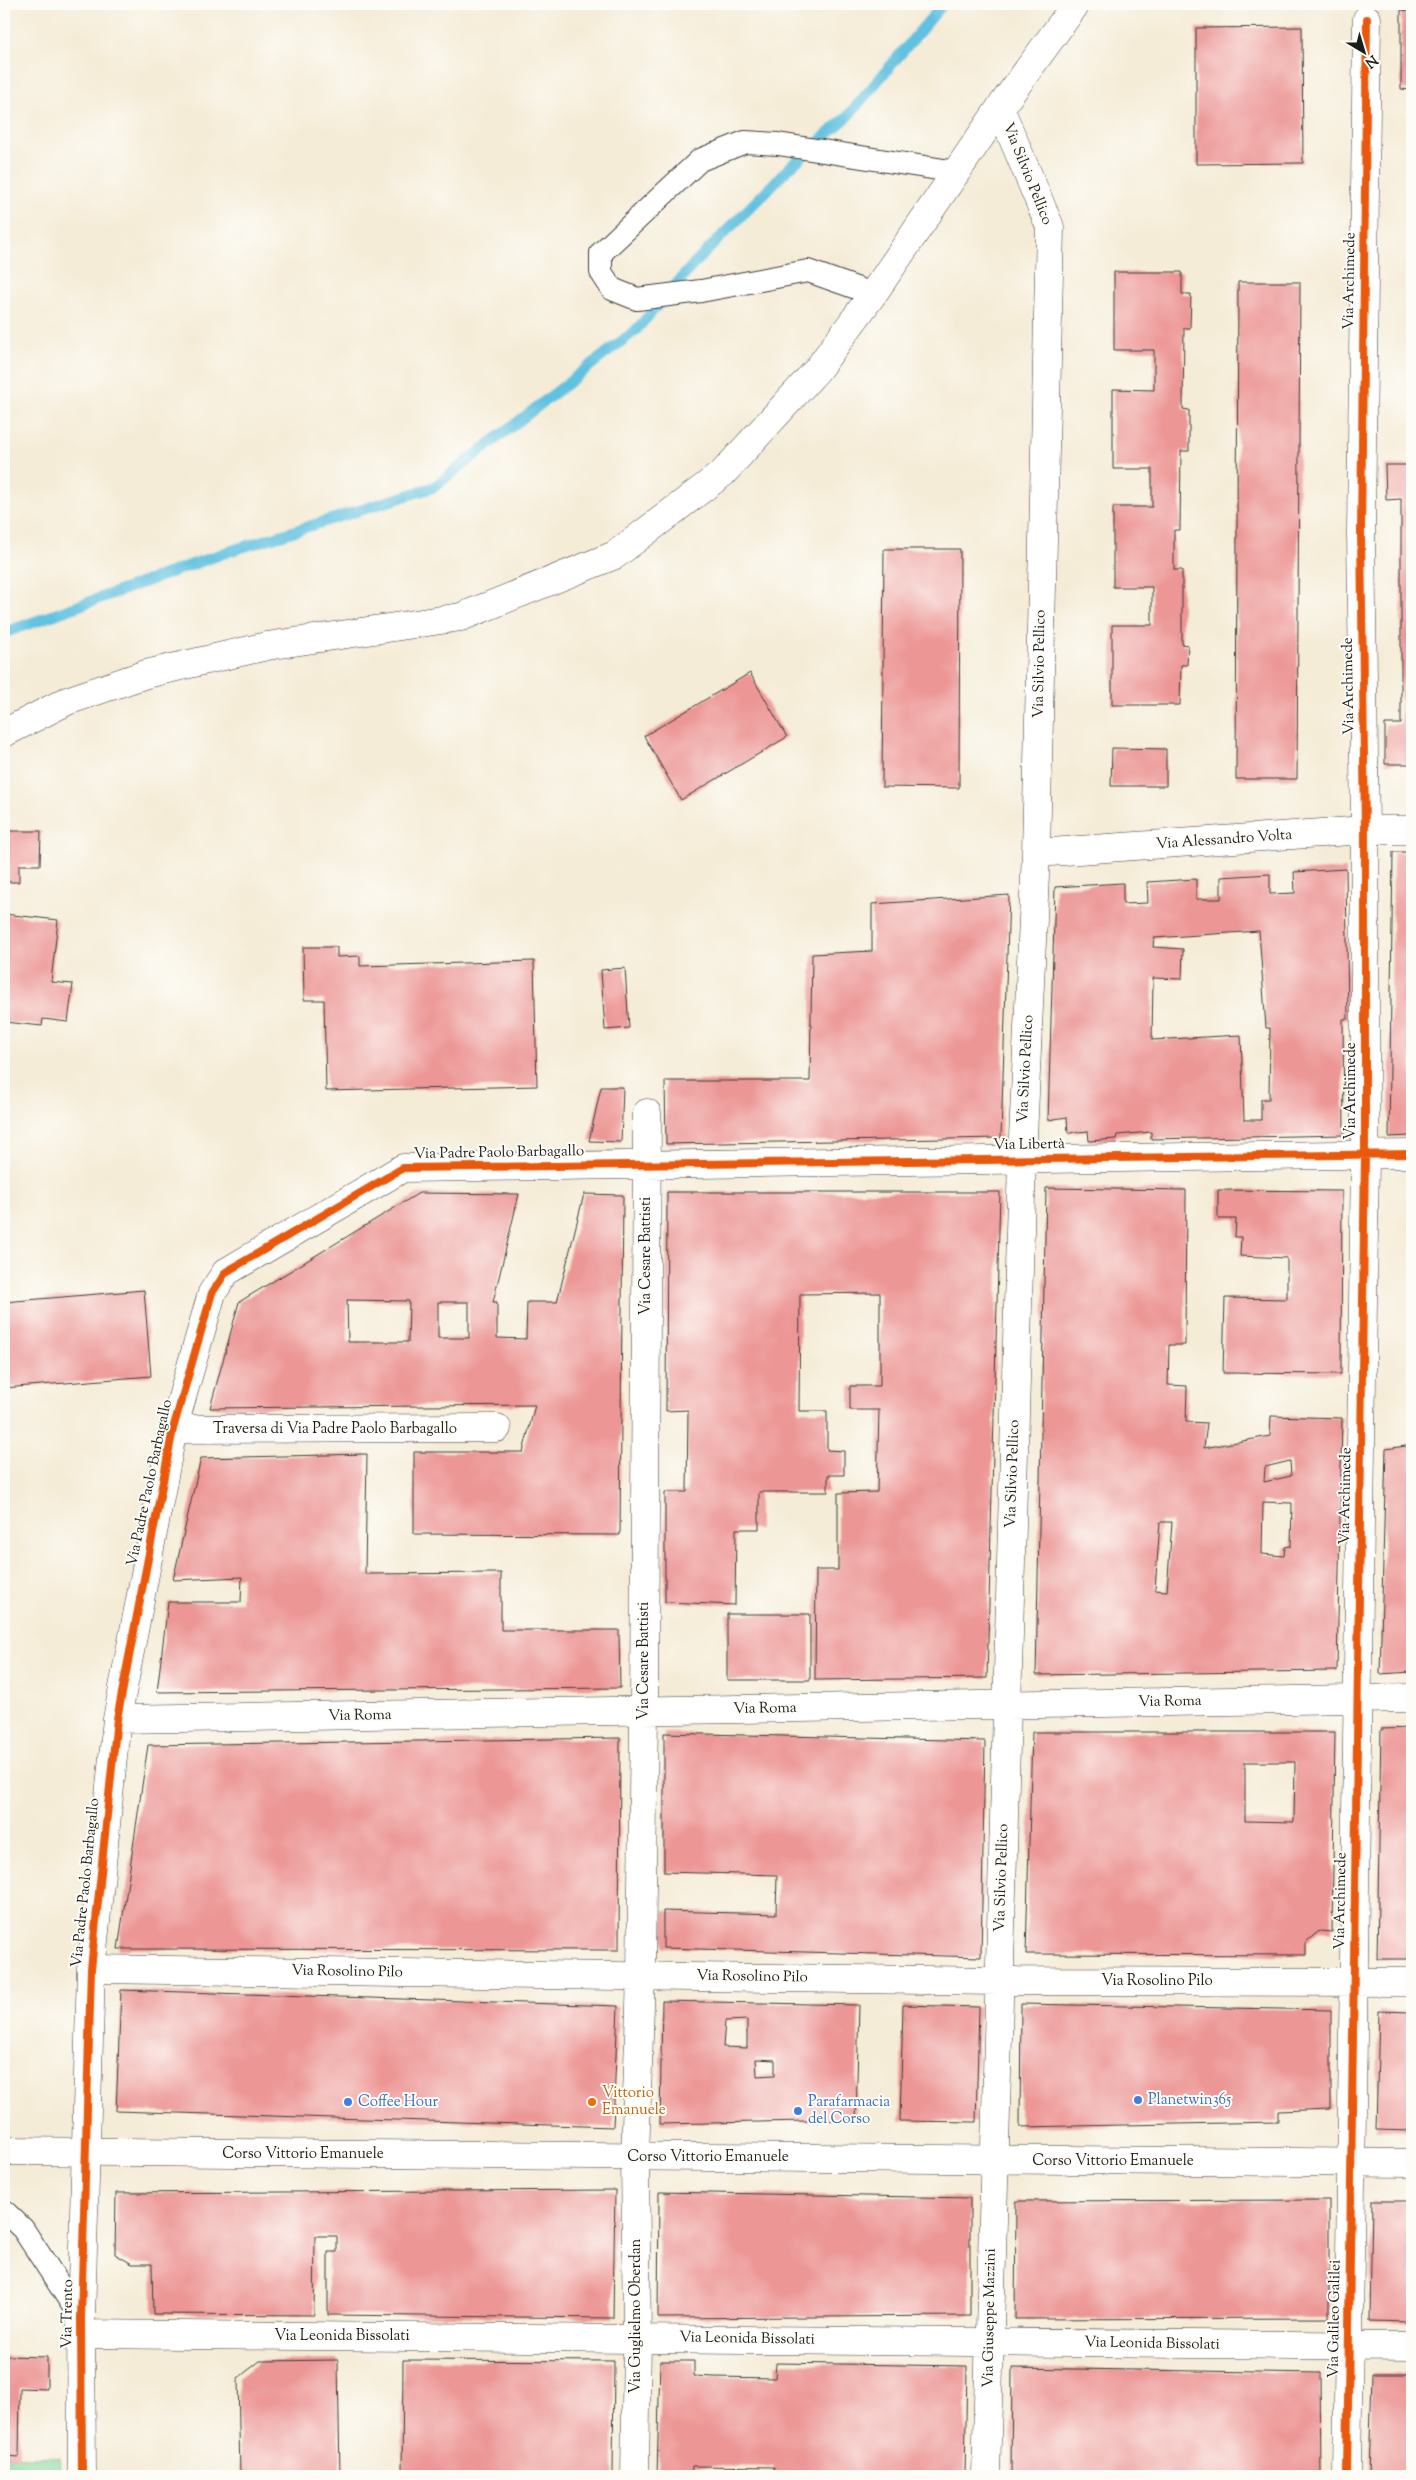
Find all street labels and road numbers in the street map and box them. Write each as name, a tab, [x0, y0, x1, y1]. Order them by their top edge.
street label: Via Silvio Pellico	[997, 120, 1057, 228]
street label: Via Archimede	[1339, 232, 1361, 330]
street label: Via Silvio Pellico	[1029, 610, 1051, 718]
street label: Via Archimede	[1338, 637, 1360, 735]
street label: Via Alessandro Volta	[1155, 825, 1293, 855]
street label: Via Silvio Pellico	[1013, 1014, 1039, 1124]
street label: Via Archimede	[1341, 1042, 1362, 1140]
street label: Via Libertà	[993, 1134, 1065, 1156]
street label: Via Padre Paolo Barbagallo	[414, 1141, 584, 1165]
street label: Via Cesare Battisti	[636, 1197, 657, 1315]
street label: Via Padre Paolo Barbagallo	[122, 1397, 178, 1569]
street label: Traversa di Via Padre Paolo Barbagallo	[213, 1419, 457, 1440]
street label: Via Silvio Pellico	[1001, 1419, 1025, 1529]
street label: Via Archimede	[1335, 1447, 1357, 1545]
street label: Via Cesare Battisti	[634, 1602, 655, 1720]
street label: Via Roma	[1138, 1691, 1202, 1713]
street label: Via Roma	[733, 1698, 797, 1720]
street label: Via Roma	[328, 1705, 392, 1727]
street label: Via Padre Paolo Barbagallo	[67, 1797, 105, 1969]
street label: Via Silvio Pellico	[990, 1823, 1014, 1933]
street label: Via Archimede	[1330, 1852, 1352, 1950]
street label: Via Rosolino Pilo	[291, 1961, 403, 1983]
street label: Via Rosolino Pilo	[696, 1966, 808, 1988]
street label: Via Rosolino Pilo	[1101, 1971, 1213, 1992]
street label: Corso Vittorio Emanuele	[222, 2144, 384, 2165]
street label: Corso Vittorio Emanuele	[627, 2147, 789, 2168]
street label: Corso Vittorio Emanuele	[1032, 2151, 1194, 2172]
street label: Via Guglielmo Oberdan	[626, 2238, 647, 2393]
street label: Via Giuseppe Mazzini	[978, 2248, 1002, 2388]
street label: Via Galileo Galilei	[1323, 2260, 1347, 2378]
street label: Via Trento	[57, 2279, 79, 2349]
street label: Via Leonida Bissolati	[274, 2326, 410, 2347]
street label: Via Leonida Bissolati	[679, 2327, 815, 2351]
street label: Via Leonida Bissolati	[1084, 2332, 1220, 2356]

